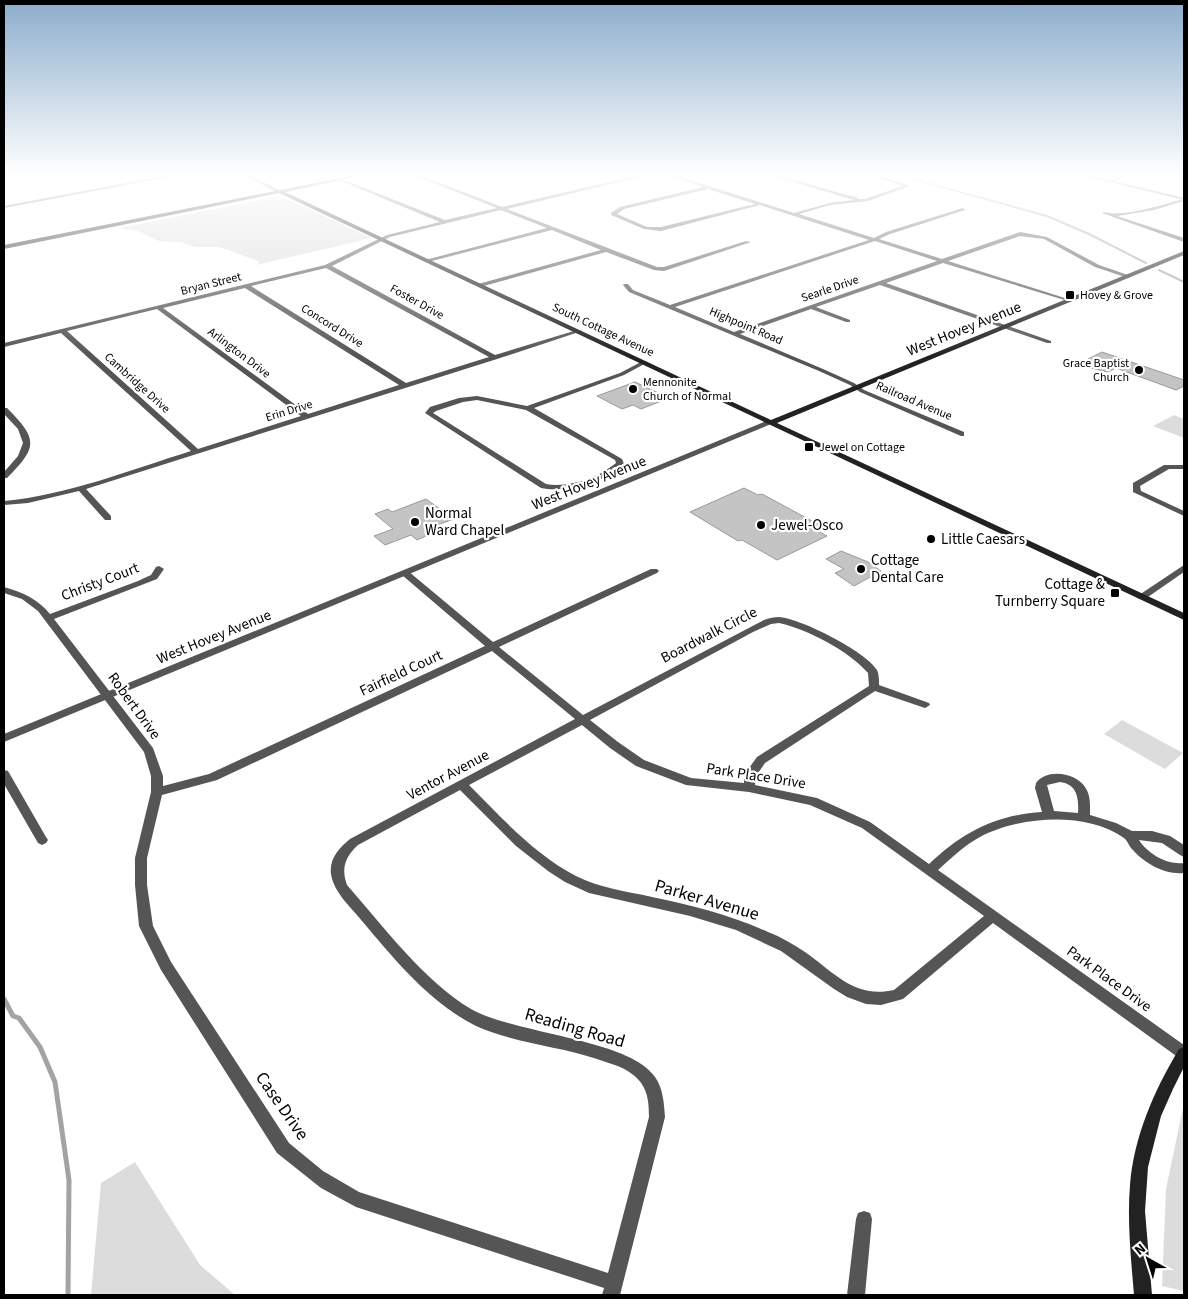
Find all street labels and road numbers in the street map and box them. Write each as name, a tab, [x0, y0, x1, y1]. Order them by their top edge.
street label: Bryan Street	[179, 268, 243, 300]
street label: Searle Drive	[799, 271, 861, 307]
street label: Foster Drive	[387, 280, 447, 324]
street label: West Hovey Avenue	[904, 296, 1024, 362]
street label: South Cottage Avenue	[549, 299, 657, 361]
street label: Concord Drive	[297, 300, 367, 352]
street label: Highpoint Road	[707, 303, 785, 349]
street label: Arlington Drive	[204, 324, 274, 382]
street label: Cambridge Drive	[100, 349, 174, 417]
street label: Railroad Avenue	[873, 377, 955, 425]
street label: Erin Drive	[263, 396, 315, 426]
street label: West Hovey Avenue	[529, 450, 649, 516]
street label: Christy Court	[58, 558, 142, 606]
street label: Boardwalk Circle	[657, 602, 761, 668]
street label: West Hovey Avenue	[154, 604, 274, 670]
street label: Fairfield Court	[356, 645, 446, 701]
street label: Robert Drive	[103, 668, 165, 744]
street label: Ventor Avenue	[403, 744, 493, 806]
street label: Park Place Drive	[705, 758, 807, 794]
street label: Parker Avenue	[652, 873, 762, 927]
street label: Park Place Drive	[1062, 941, 1156, 1017]
street label: Reading Road	[522, 1002, 628, 1054]
street label: Case Drive	[249, 1067, 315, 1145]

